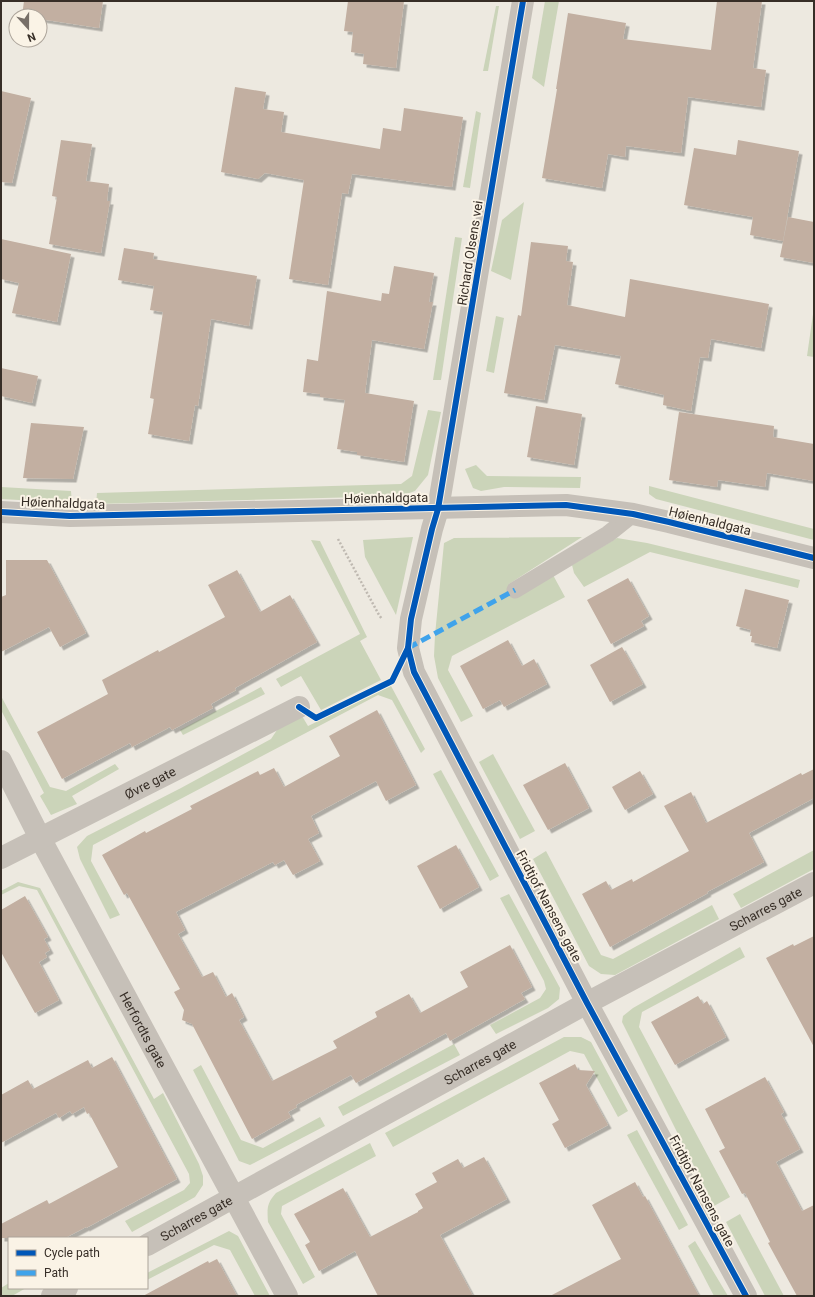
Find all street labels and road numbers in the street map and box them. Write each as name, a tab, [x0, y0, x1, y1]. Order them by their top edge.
street label: Richard Olsens vei	[454, 199, 486, 307]
street label: Høienhaldgata	[344, 490, 428, 506]
street label: Høienhaldgata	[21, 494, 105, 512]
street label: Høienhaldgata	[667, 504, 753, 538]
street label: Øvre gate	[122, 763, 178, 802]
street label: Fridtjof Nansens gate	[513, 848, 585, 964]
street label: Scharres gate	[727, 883, 804, 934]
street label: Herfordts gate	[117, 989, 170, 1070]
street label: Scharres gate	[441, 1036, 519, 1088]
street label: Fridtjof Nansens gate	[666, 1133, 738, 1249]
street label: Scharres gate	[157, 1192, 235, 1244]

